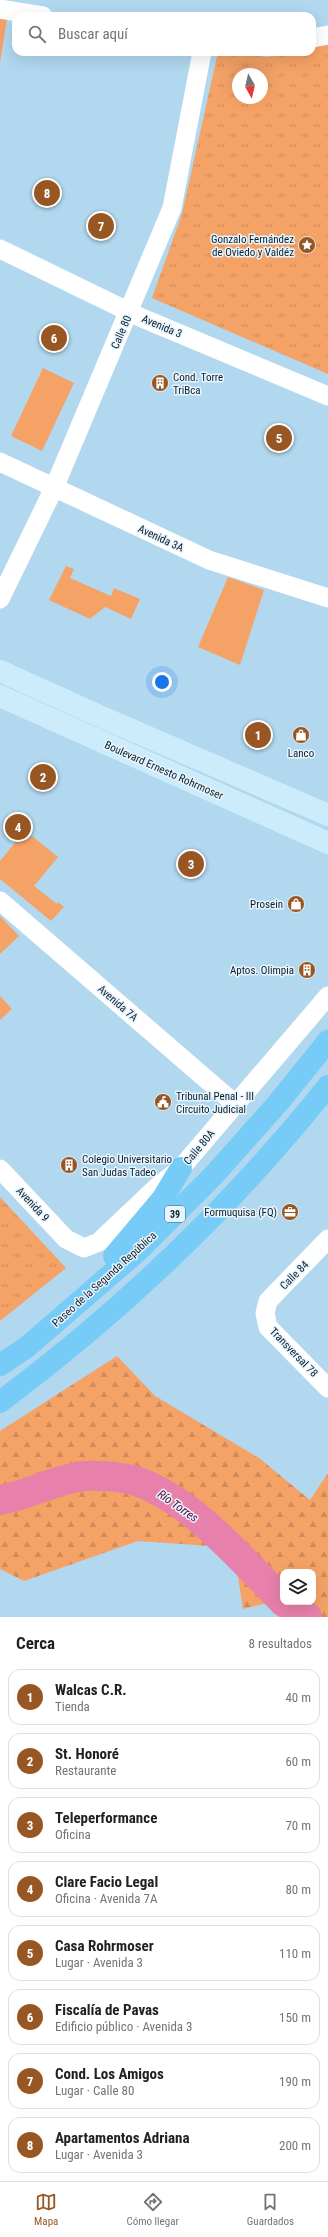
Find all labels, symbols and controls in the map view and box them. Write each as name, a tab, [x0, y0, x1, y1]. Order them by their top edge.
search box	[12, 12, 316, 56]
icon: search	[26, 23, 48, 45]
text: Buscar aquí	[58, 25, 128, 43]
north arrow	[232, 68, 268, 104]
pin: 8	[34, 178, 60, 208]
pin: 7	[88, 211, 114, 241]
place label: Gonzalo Fernández de Oviedo y Valdéz	[211, 233, 294, 259]
place icon: Gonzalo Fernández de Oviedo y Valdéz	[297, 235, 317, 255]
street label: Avenida 3	[140, 312, 184, 341]
street label: Calle 80	[109, 313, 134, 351]
pin: 6	[41, 323, 67, 353]
place label: Cond. Torre TriBca	[173, 371, 223, 397]
building icon: Cond. Torre TriBca	[150, 373, 170, 393]
pin: 5	[266, 423, 292, 453]
street label: Avenida 3A	[136, 522, 186, 555]
your location	[152, 672, 172, 692]
pin: 1	[245, 720, 271, 750]
shop icon: Lanco	[291, 725, 311, 745]
street label: Boulevard Ernesto Rohrmoser	[102, 738, 226, 803]
place label: Lanco	[288, 747, 315, 760]
pin: 2	[30, 762, 56, 792]
pin: 4	[5, 812, 31, 842]
pin: 3	[178, 849, 204, 879]
shop icon: Prosein	[286, 894, 306, 914]
place label: Prosein	[250, 898, 283, 911]
building icon: Aptos. Olimpia	[297, 960, 317, 980]
place label: Aptos. Olimpia	[230, 964, 294, 977]
street label: Avenida 7A	[95, 982, 141, 1025]
place label: Tribunal Penal - III Circuito Judicial	[176, 1090, 254, 1116]
public building icon: Tribunal Penal - III Circuito Judicial	[153, 1092, 173, 1112]
street label: Calle 80A	[181, 1127, 218, 1167]
place label: Colegio Universitario San Judas Tadeo	[82, 1153, 173, 1179]
building icon: Colegio Universitario San Judas Tadeo	[59, 1155, 79, 1175]
street label: Avenida 9	[13, 1184, 52, 1224]
office icon: Formuquisa (FQ)	[280, 1202, 300, 1222]
road number: 39	[165, 1206, 185, 1222]
place label: Formuquisa (FQ)	[204, 1206, 277, 1219]
street label: Paseo de la Segunda República	[50, 1229, 159, 1330]
street label: Calle 84	[277, 1258, 312, 1292]
street label: Transversal 78	[267, 1325, 320, 1380]
water label: Río Torres	[155, 1487, 201, 1525]
map controls	[280, 1569, 316, 1605]
button: layers	[280, 1569, 316, 1605]
text: Cerca	[16, 1633, 55, 1653]
text: 8 resultados	[248, 1636, 312, 1651]
text: Walcas C.R.	[55, 1681, 127, 1699]
text: 1	[27, 1690, 33, 1705]
text: 40 m	[285, 1690, 311, 1705]
text: Tienda	[55, 1699, 90, 1714]
text: St. Honoré	[55, 1745, 119, 1763]
text: 2	[27, 1754, 33, 1769]
text: 60 m	[285, 1754, 311, 1769]
text: Restaurante	[55, 1763, 116, 1778]
text: Teleperformance	[55, 1809, 157, 1827]
text: 3	[27, 1818, 33, 1833]
text: 70 m	[285, 1818, 311, 1833]
text: Oficina	[55, 1827, 91, 1842]
text: Clare Facio Legal	[55, 1873, 158, 1891]
text: 4	[27, 1882, 33, 1897]
text: 80 m	[285, 1882, 311, 1897]
text: Oficina · Avenida 7A	[55, 1891, 157, 1906]
text: Casa Rohrmoser	[55, 1937, 154, 1955]
text: 5	[27, 1946, 33, 1961]
text: 110 m	[279, 1946, 311, 1961]
text: Lugar · Avenida 3	[55, 1955, 143, 1970]
text: Fiscalía de Pavas	[55, 2001, 159, 2019]
text: 6	[27, 2010, 33, 2025]
text: 150 m	[279, 2010, 311, 2025]
text: Edificio público · Avenida 3	[55, 2019, 193, 2034]
text: Cond. Los Amigos	[55, 2065, 164, 2083]
text: 7	[27, 2074, 33, 2089]
text: 190 m	[279, 2074, 311, 2089]
text: Lugar · Calle 80	[55, 2083, 134, 2098]
text: Apartamentos Adriana	[55, 2129, 190, 2147]
text: 8	[27, 2138, 33, 2153]
text: 200 m	[279, 2138, 311, 2153]
text: Lugar · Avenida 3	[55, 2147, 143, 2162]
tab: Mapa	[34, 2191, 58, 2228]
tab: Cómo llegar	[126, 2191, 179, 2228]
tab: Guardados	[247, 2191, 294, 2228]

